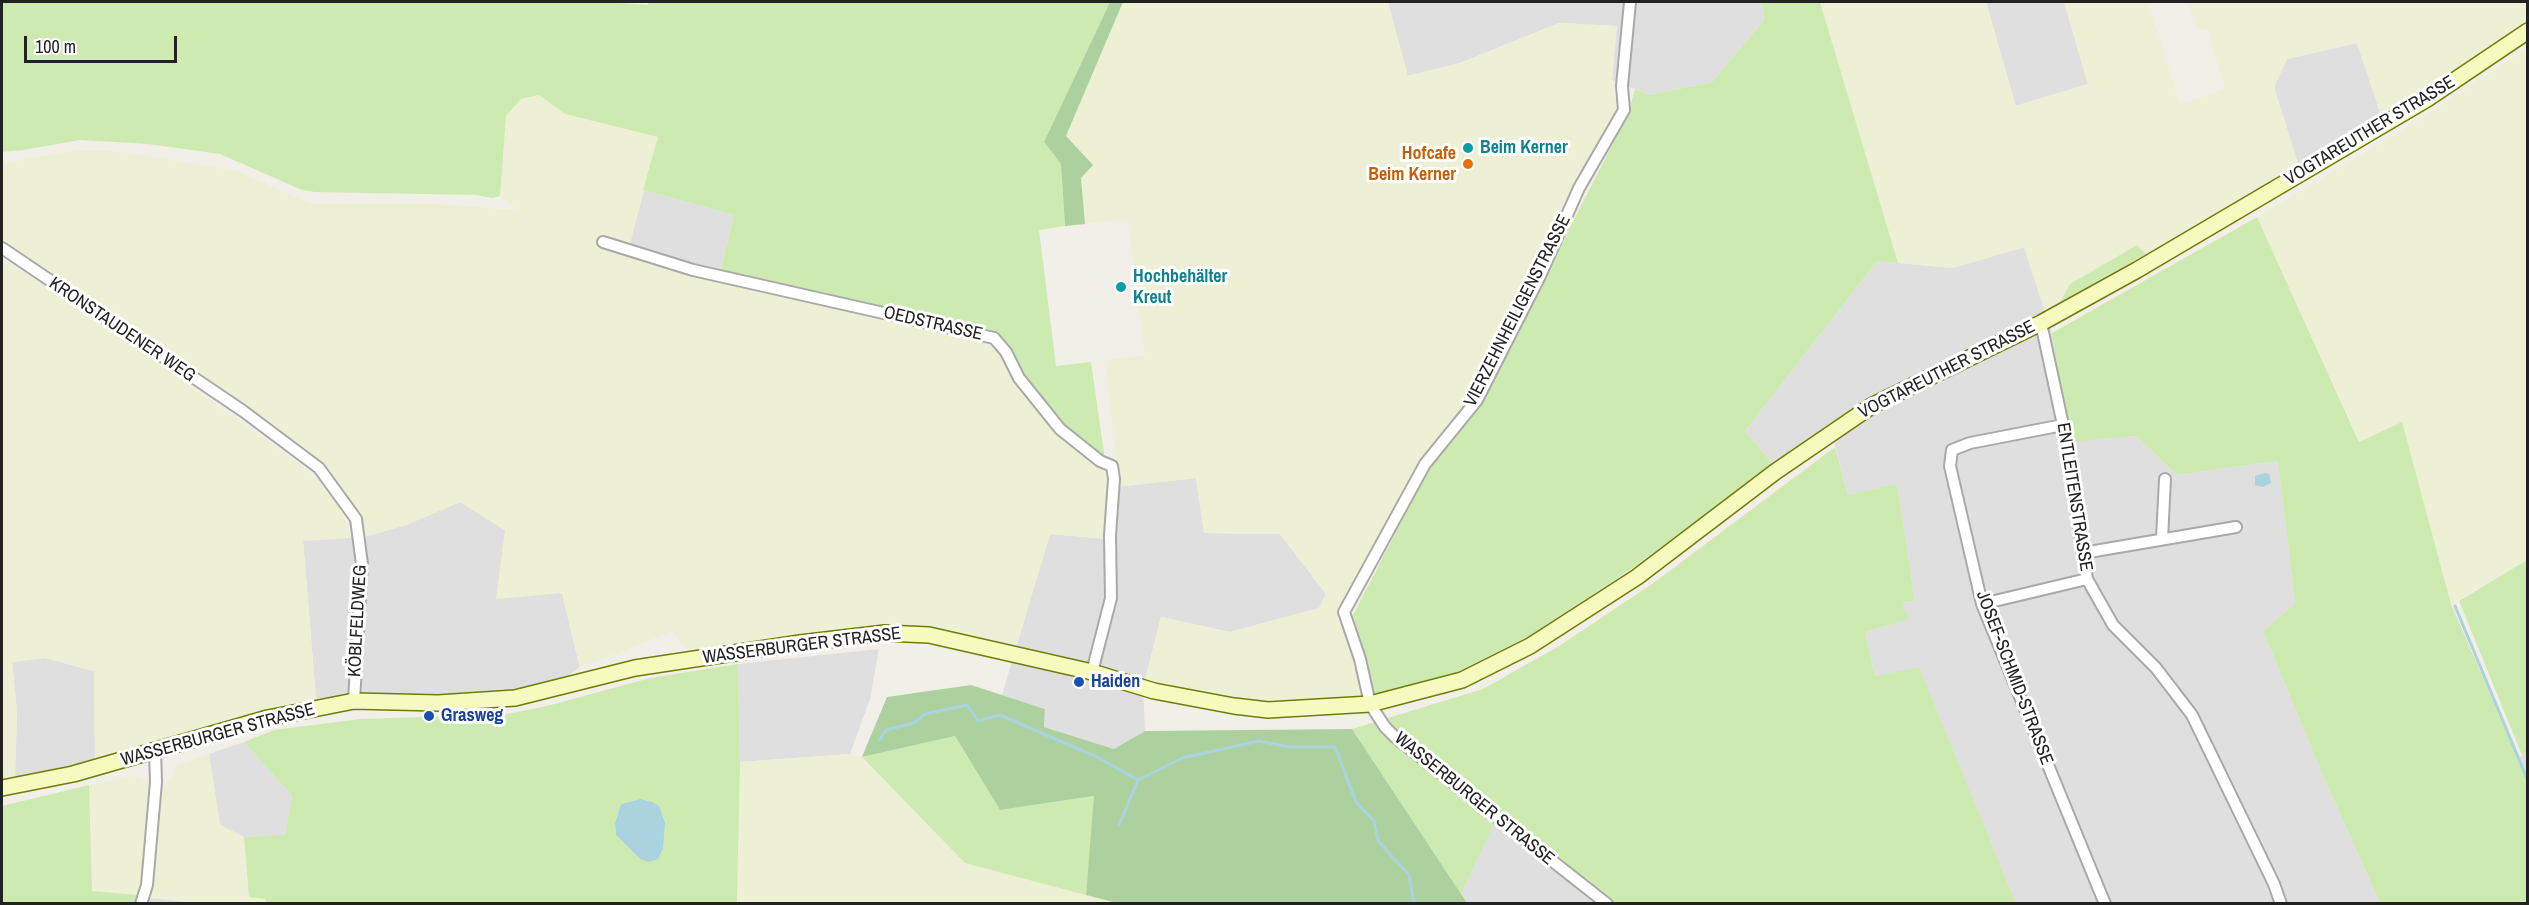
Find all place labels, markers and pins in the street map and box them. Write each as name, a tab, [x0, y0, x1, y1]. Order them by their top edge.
place label: Beim Kerner	[1480, 137, 1568, 159]
marker: Beim Kerner	[1461, 141, 1475, 155]
place label: Hofcafe Beim Kerner	[1368, 143, 1456, 186]
marker: Hofcafe Beim Kerner	[1461, 157, 1475, 171]
place label: Hochbehälter Kreut	[1133, 266, 1227, 308]
marker: Hochbehälter Kreut	[1114, 280, 1128, 294]
place label: Haiden	[1091, 671, 1140, 693]
marker: Haiden	[1072, 675, 1086, 689]
place label: Grasweg	[441, 705, 503, 727]
marker: Grasweg	[422, 709, 436, 723]

